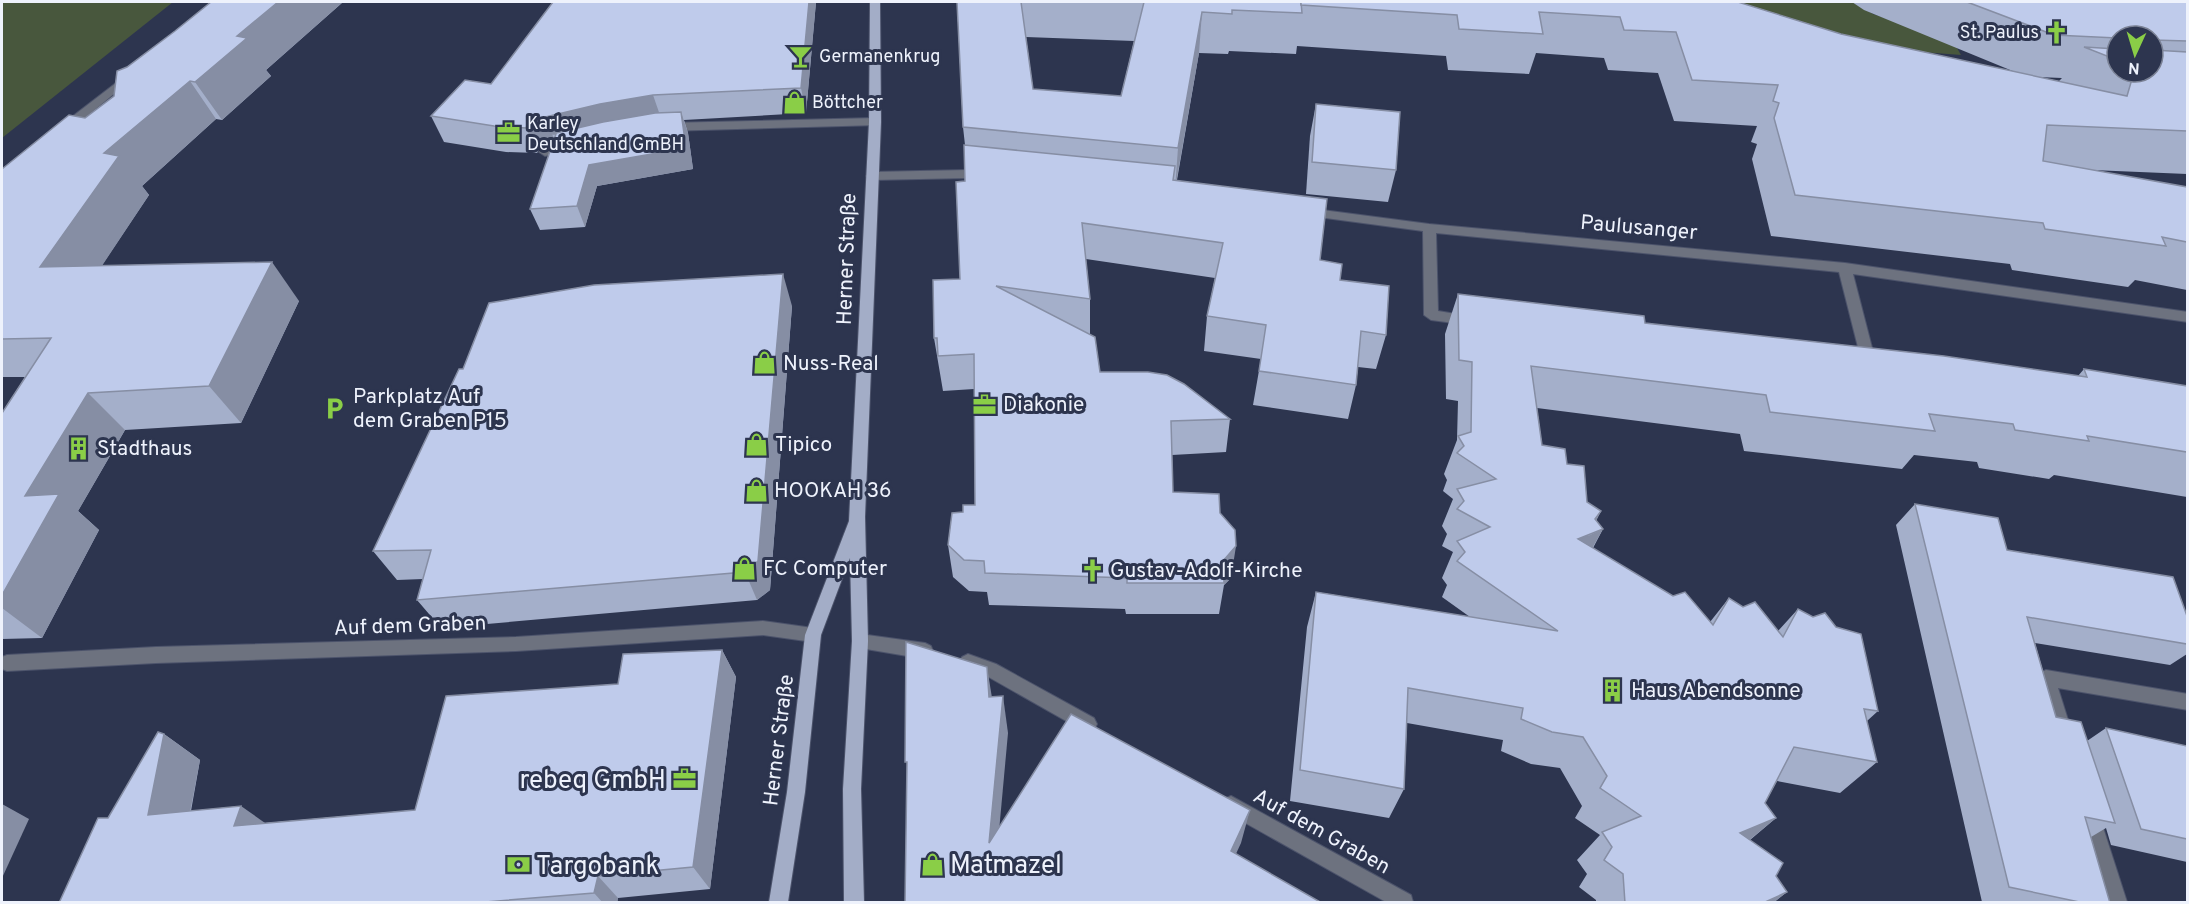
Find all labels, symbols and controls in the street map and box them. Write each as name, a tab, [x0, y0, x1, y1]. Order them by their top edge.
church icon: St. Paulus	[2044, 19, 2070, 45]
place label: St. Paulus	[1960, 22, 2039, 45]
north arrow	[2105, 24, 2165, 84]
bar icon: Germanenkrug	[788, 43, 814, 69]
place label: Germanenkrug	[819, 46, 940, 69]
text: N	[2128, 57, 2141, 77]
shop icon: Böttcher	[781, 89, 807, 115]
place label: Böttcher	[812, 92, 883, 115]
place label: Karley Deutschland GmBH	[527, 113, 684, 157]
office icon: Karley Deutschland GmBH	[496, 120, 522, 146]
street label: Herner Straße	[832, 193, 863, 326]
street label: Paulusanger	[1579, 210, 1699, 247]
shop icon: Nuss-Real	[752, 350, 778, 376]
place label: Nuss-Real	[783, 351, 879, 378]
place label: Parkplatz Auf dem Graben P15	[353, 384, 507, 435]
office icon: Diakonie	[972, 391, 998, 417]
place label: Diakonie	[1003, 392, 1084, 419]
parking icon: Parkplatz Auf dem Graben P15	[322, 395, 348, 421]
shop icon: Tipico	[744, 431, 770, 457]
place label: Tipico	[775, 432, 832, 459]
building icon: Stadthaus	[66, 435, 92, 461]
place label: Stadthaus	[97, 436, 192, 463]
shop icon: HOOKAH 36	[743, 477, 769, 503]
place label: HOOKAH 36	[774, 478, 892, 505]
shop icon: FC Computer	[732, 555, 758, 581]
place label: FC Computer	[763, 556, 887, 583]
church icon: Gustav-Adolf-Kirche	[1079, 557, 1105, 583]
place label: Gustav-Adolf-Kirche	[1110, 558, 1302, 585]
street label: Auf dem Graben	[333, 610, 487, 643]
street label: Herner Straße	[758, 673, 801, 807]
building icon: Haus Abendsonne	[1600, 677, 1626, 703]
place label: Haus Abendsonne	[1631, 678, 1801, 705]
place label: rebeq GmbH	[520, 765, 666, 798]
office icon: rebeq GmbH	[671, 766, 697, 792]
street label: Auf dem Graben	[1248, 783, 1395, 881]
place label: Matmazel	[950, 850, 1062, 883]
place label: Targobank	[536, 851, 659, 884]
shop icon: Matmazel	[919, 851, 945, 877]
bank icon: Targobank	[505, 852, 531, 878]

